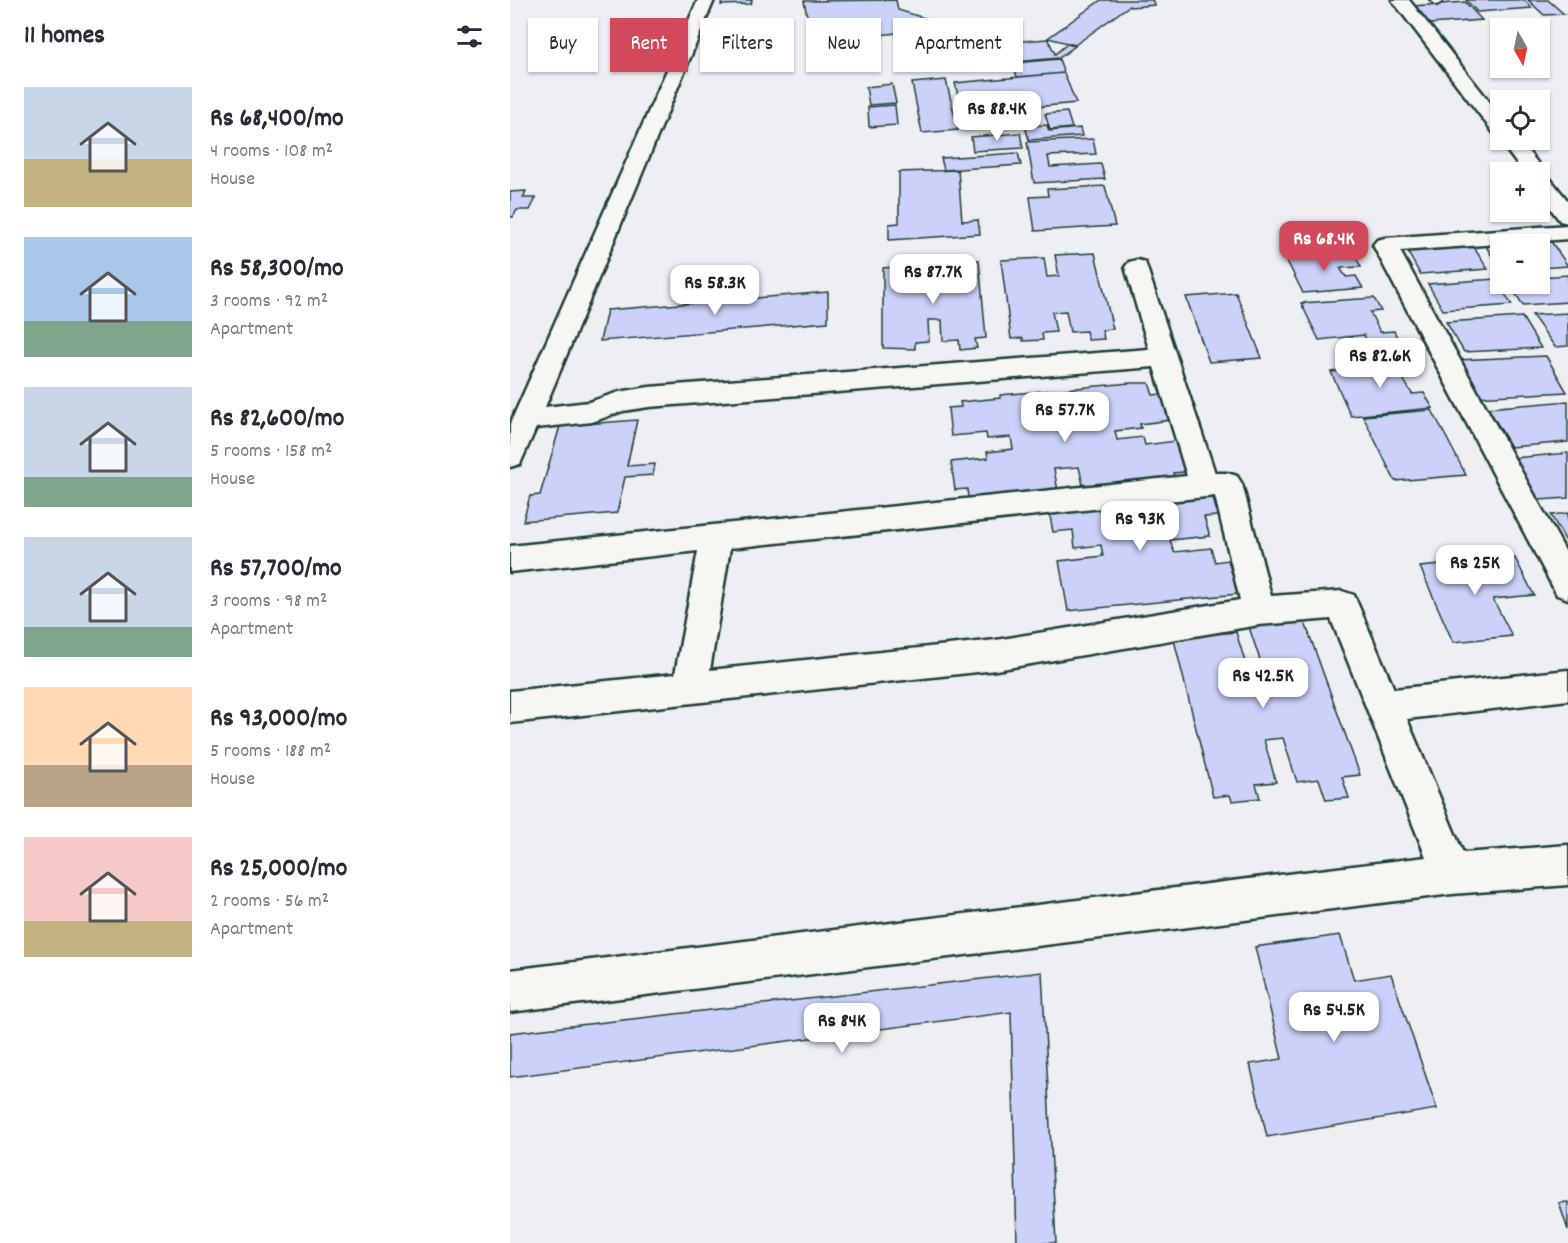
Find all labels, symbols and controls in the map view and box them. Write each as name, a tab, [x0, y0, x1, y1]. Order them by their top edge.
text: 11 homes	[24, 18, 105, 55]
chip: Buy	[528, 18, 598, 72]
chip: Rent	[610, 18, 688, 72]
chip: Filters	[700, 18, 794, 72]
chip: New	[806, 18, 881, 72]
chip: Apartment	[893, 18, 1023, 72]
north arrow	[1490, 18, 1550, 78]
map controls	[1490, 18, 1550, 294]
icon: filters	[453, 20, 486, 53]
button: locate	[1490, 90, 1550, 150]
pin: Rs 88.4K	[935, 91, 1059, 142]
text: Rs 88.4K	[967, 96, 1027, 124]
text: Rs 68,400/mo	[210, 101, 344, 138]
icon: home	[72, 111, 144, 183]
text: 4 rooms · 108 m²	[210, 138, 333, 166]
button: +	[1490, 162, 1550, 222]
text: House	[210, 166, 255, 194]
pin: Rs 68.4K	[1262, 221, 1386, 272]
text: Rs 68.4K	[1293, 226, 1355, 254]
button: −	[1490, 234, 1550, 294]
text: Rs 58,300/mo	[210, 251, 344, 288]
pin: Rs 87.7K	[871, 254, 995, 305]
text: Rs 87.7K	[904, 259, 962, 287]
icon: home	[72, 261, 144, 333]
pin: Rs 58.3K	[653, 265, 777, 316]
text: Rs 58.3K	[684, 270, 746, 298]
text: 3 rooms · 92 m²	[210, 288, 328, 316]
text: Apartment	[210, 316, 293, 344]
pin: Rs 82.6K	[1318, 338, 1442, 389]
text: Rs 82.6K	[1349, 343, 1411, 371]
pin: Rs 57.7K	[1003, 392, 1127, 443]
text: Rs 57.7K	[1035, 397, 1095, 425]
text: Rs 82,600/mo	[210, 401, 344, 438]
icon: home	[72, 411, 144, 483]
text: 5 rooms · 158 m²	[210, 438, 332, 466]
text: House	[210, 466, 255, 494]
pin: Rs 93K	[1091, 501, 1189, 552]
text: Rs 93K	[1115, 506, 1165, 534]
pin: Rs 25K	[1426, 545, 1524, 596]
text: Rs 25K	[1450, 550, 1500, 578]
text: Rs 57,700/mo	[210, 551, 342, 588]
icon: home	[72, 561, 144, 633]
text: 3 rooms · 98 m²	[210, 588, 327, 616]
text: Apartment	[210, 616, 293, 644]
pin: Rs 42.5K	[1201, 658, 1325, 709]
text: Rs 42.5K	[1232, 663, 1294, 691]
text: Rs 93,000/mo	[210, 701, 347, 738]
icon: home	[72, 711, 144, 783]
text: 5 rooms · 188 m²	[210, 738, 331, 766]
text: House	[210, 766, 255, 794]
text: Rs 25,000/mo	[210, 851, 347, 888]
icon: home	[72, 861, 144, 933]
text: 2 rooms · 56 m²	[210, 888, 329, 916]
text: Apartment	[210, 916, 293, 944]
pin: Rs 54.5K	[1272, 992, 1396, 1043]
text: Rs 54.5K	[1303, 997, 1365, 1025]
pin: Rs 84K	[793, 1003, 891, 1054]
text: Rs 84K	[818, 1008, 866, 1036]

